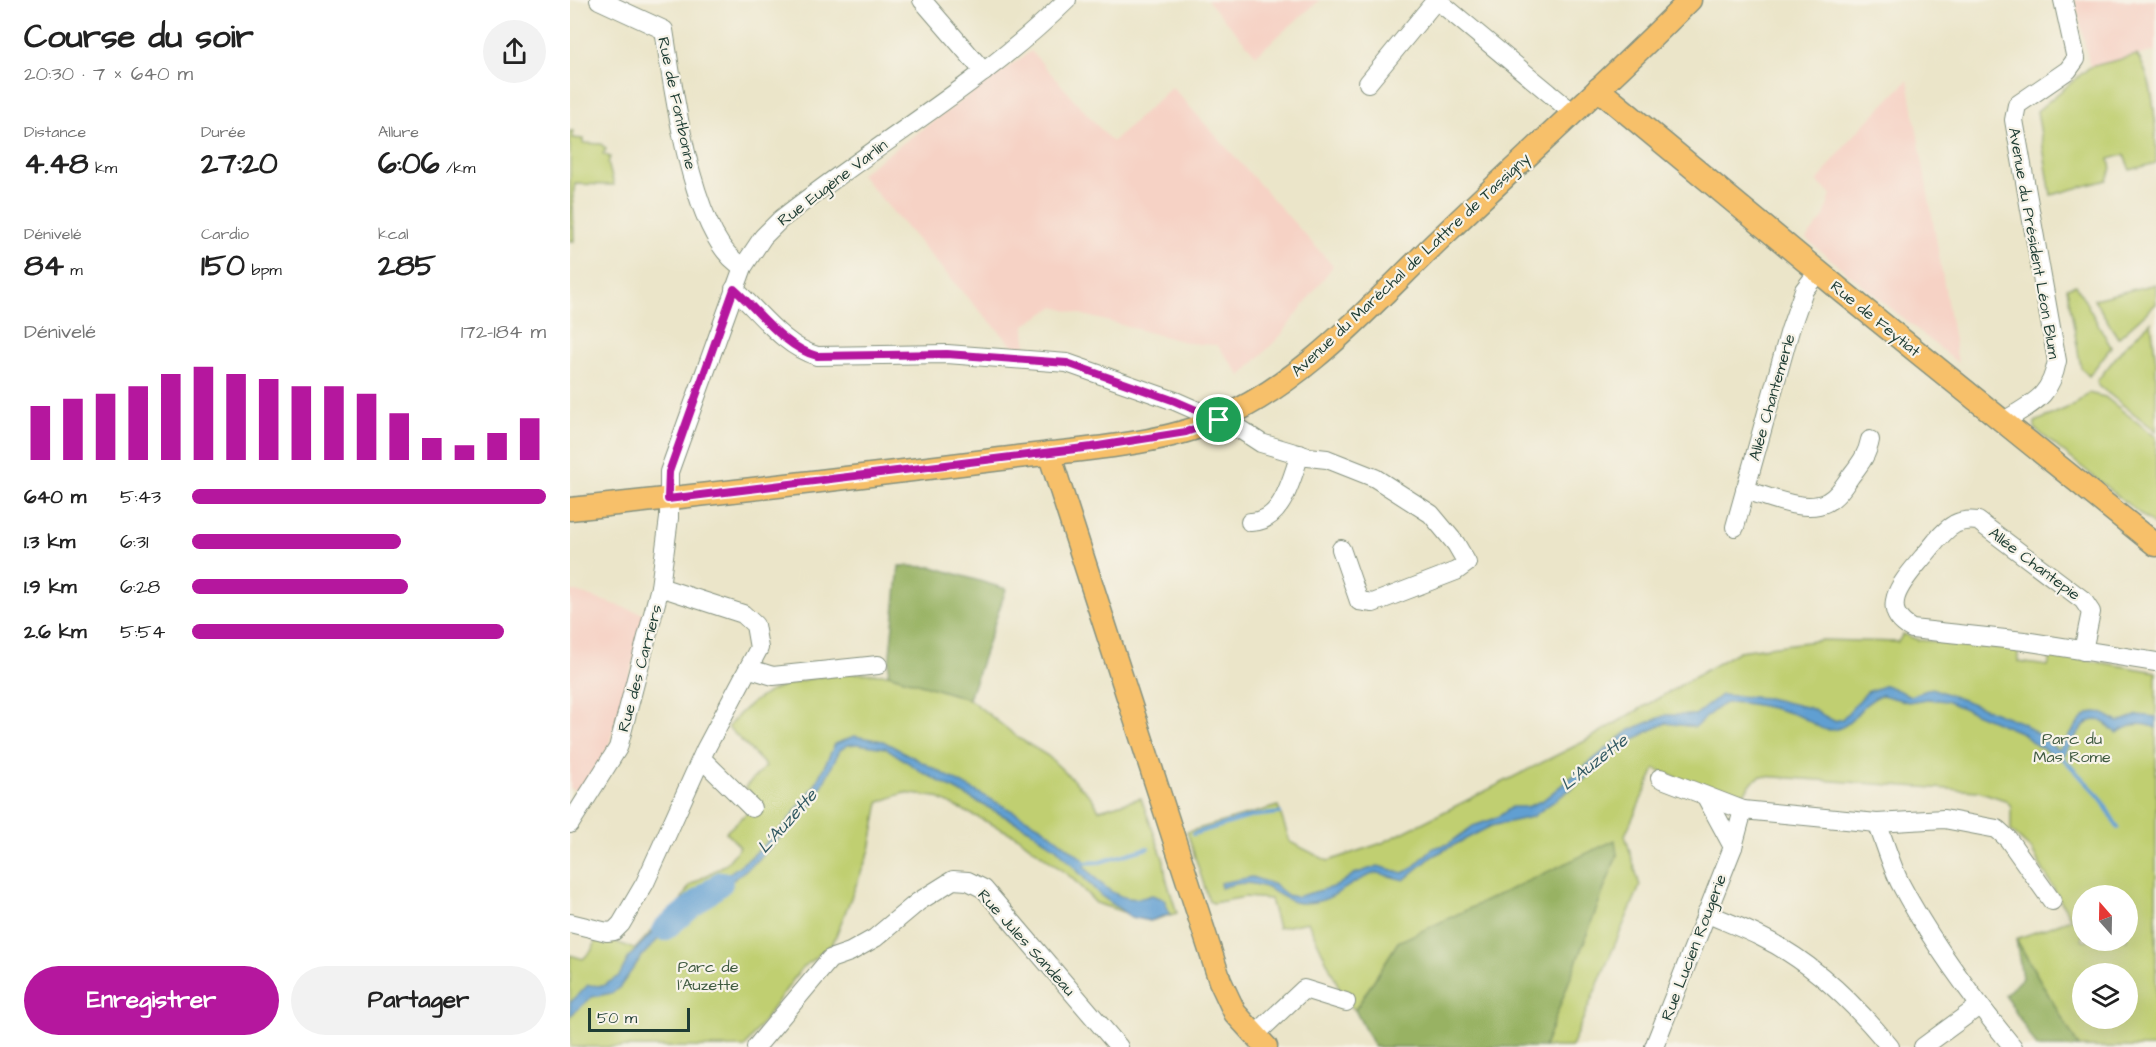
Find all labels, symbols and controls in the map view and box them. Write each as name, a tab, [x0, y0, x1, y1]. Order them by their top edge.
text: Course du soir	[24, 14, 254, 60]
button: share	[483, 20, 546, 83]
street label: Rue de Fontbonne	[652, 35, 702, 172]
text: 20:30 · 7 × 640 m	[24, 60, 193, 88]
text: Distance	[24, 121, 86, 143]
text: Durée	[201, 121, 246, 143]
text: Allure	[378, 121, 419, 143]
street label: Avenue du Président Léon Blum	[2003, 126, 2065, 361]
street label: Rue Eugène Varlin	[773, 134, 893, 232]
text: 4.48	[24, 143, 89, 185]
text: 27:20	[201, 143, 278, 185]
text: 6:06	[378, 143, 440, 185]
street label: Avenue du Maréchal de Lattre de Tassigny	[1286, 148, 1536, 382]
text: km	[89, 157, 117, 179]
text: /km	[440, 157, 476, 179]
text: Dénivelé	[24, 223, 82, 245]
text: Cardio	[201, 223, 249, 245]
text: kcal	[378, 223, 409, 245]
text: 84	[24, 245, 64, 287]
text: 150	[201, 245, 245, 287]
text: 285	[378, 245, 436, 287]
text: m	[64, 259, 83, 281]
text: bpm	[245, 259, 282, 281]
street label: Rue de Feytiat	[1825, 276, 1925, 363]
text: Dénivelé	[24, 318, 96, 346]
text: 172–184 m	[461, 318, 546, 346]
street label: Allée Chantemerle	[1743, 331, 1801, 463]
pin	[1193, 394, 1244, 445]
icon: arrive	[1202, 403, 1235, 436]
text: 640 m	[24, 483, 86, 511]
text: 5:43	[120, 483, 161, 511]
street label: Allée Chantepie	[1984, 522, 2085, 606]
text: 1.3 km	[24, 528, 75, 556]
text: 6:31	[120, 528, 149, 556]
text: 1.9 km	[24, 573, 77, 601]
text: 6:28	[120, 573, 160, 601]
street label: Rue des Carriers	[612, 602, 668, 734]
text: 2.6 km	[24, 618, 87, 646]
text: 5:54	[120, 618, 165, 646]
water label: L'Auzette	[1555, 727, 1634, 797]
park label: Parc du Mas Rome	[2033, 728, 2111, 768]
water label: L'Auzette	[752, 783, 824, 859]
street label: Rue Lucien Rougerie	[1656, 871, 1733, 1024]
street label: Rue Jules Sandeau	[972, 885, 1080, 1001]
north arrow	[2072, 885, 2138, 951]
map controls	[2072, 885, 2138, 1029]
park label: Parc de l'Auzette	[677, 956, 739, 996]
button: layers	[2072, 963, 2138, 1029]
button: Enregistrer	[24, 966, 279, 1035]
button: Partager	[291, 966, 546, 1035]
scale bar	[588, 1005, 690, 1032]
text: 50 m	[597, 1007, 637, 1029]

